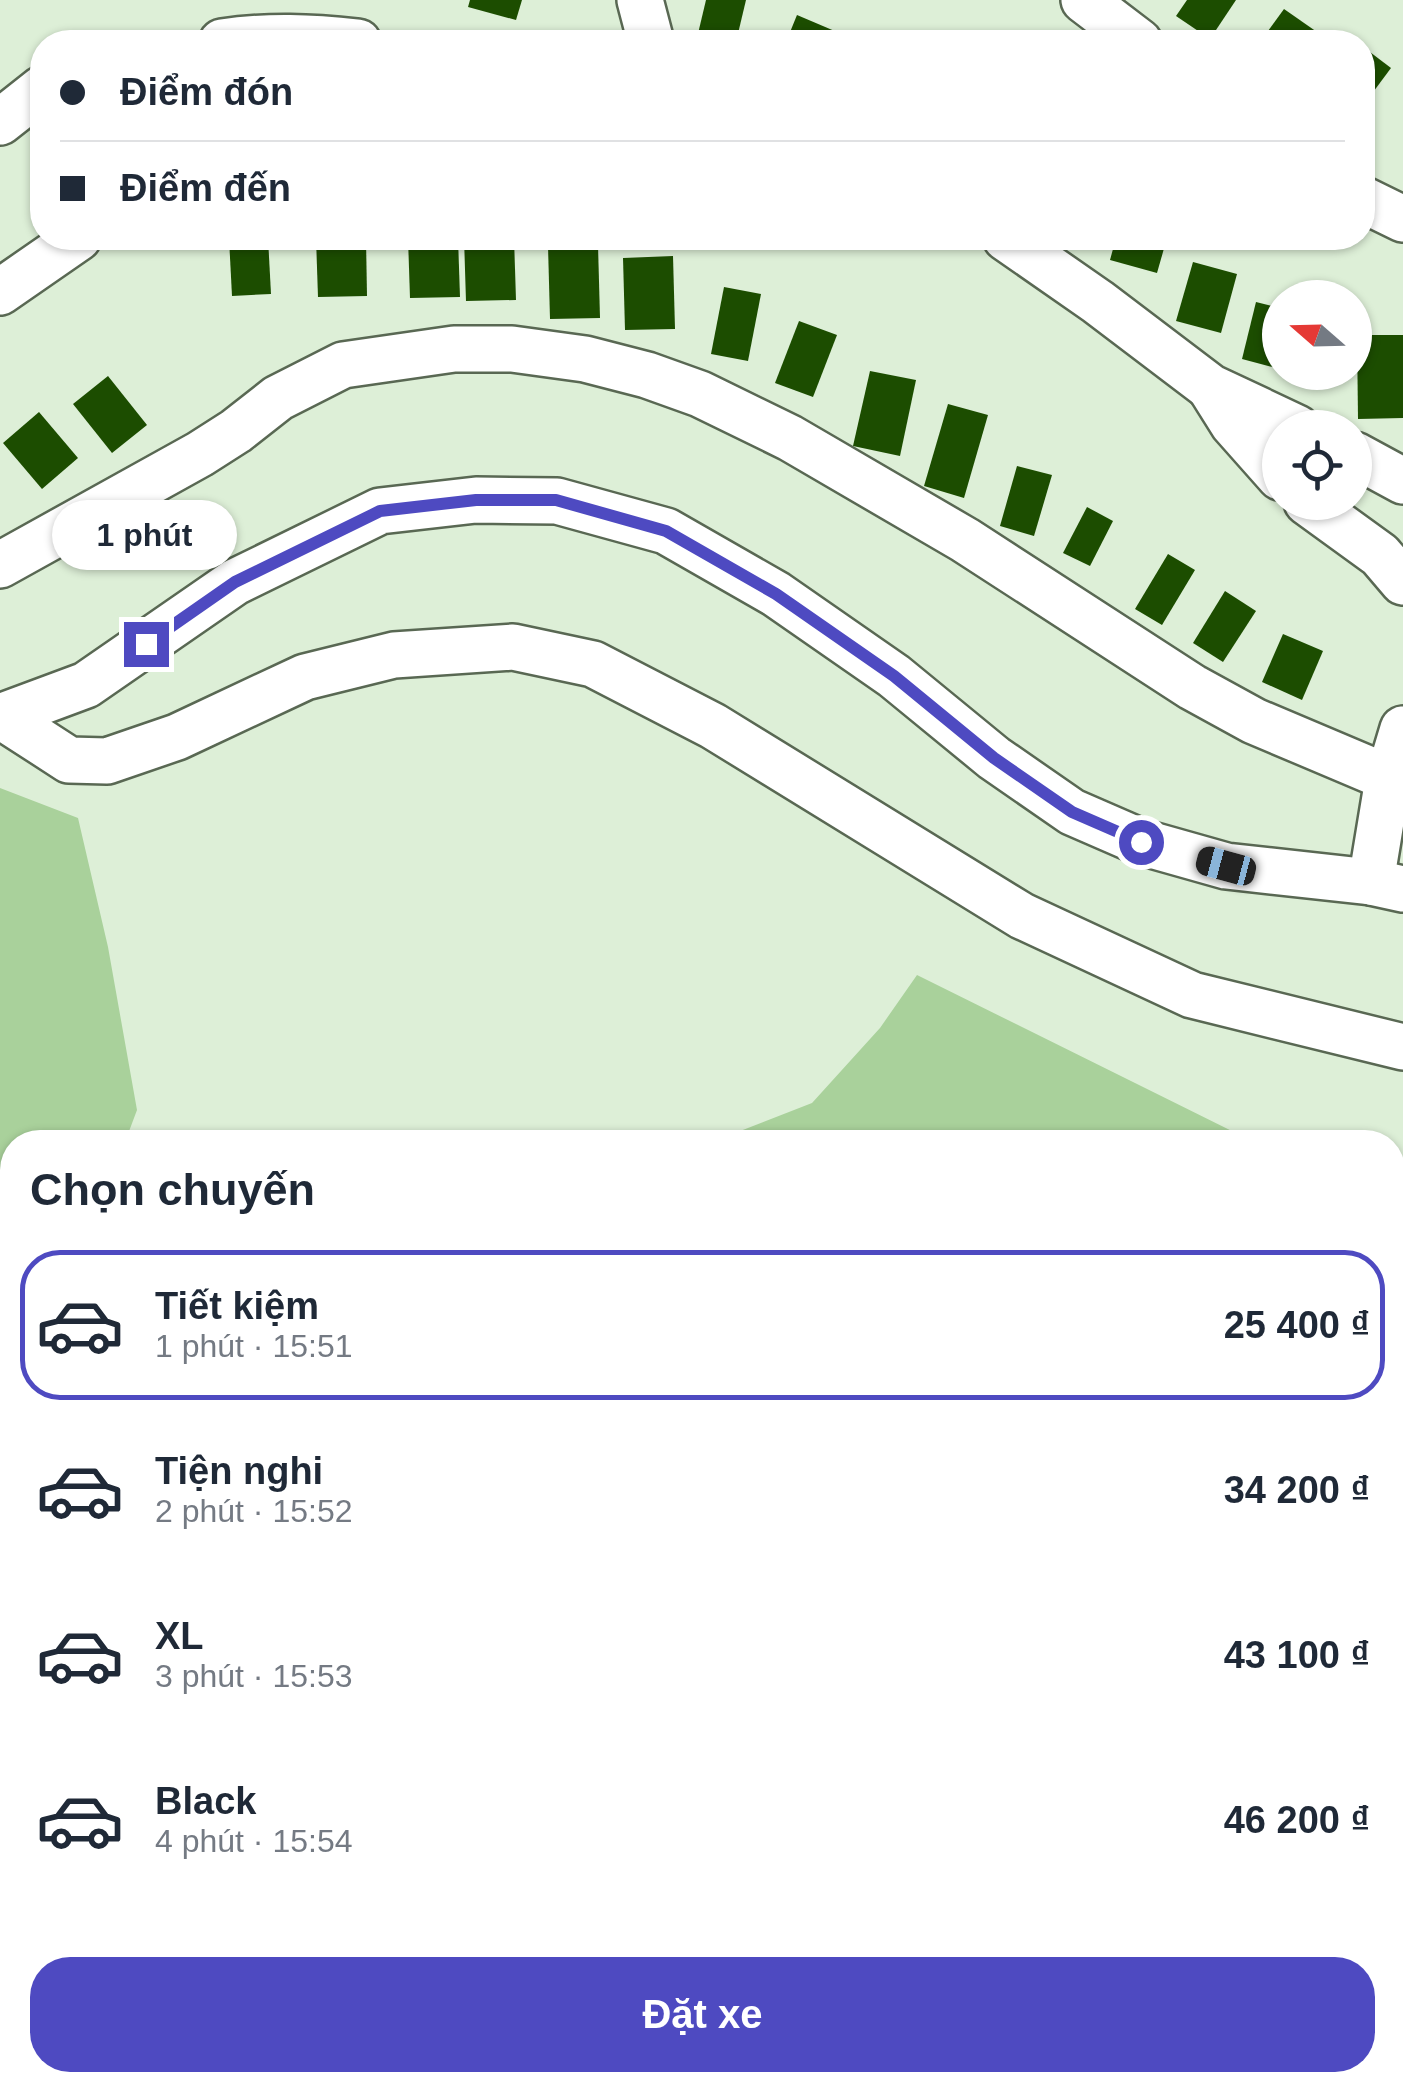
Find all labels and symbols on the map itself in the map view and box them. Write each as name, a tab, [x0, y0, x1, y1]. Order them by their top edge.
north arrow	[1262, 280, 1372, 390]
callout: 1 phút	[54, 499, 238, 569]
route end	[124, 622, 169, 667]
route start	[1119, 820, 1164, 865]
car	[1193, 844, 1259, 888]

